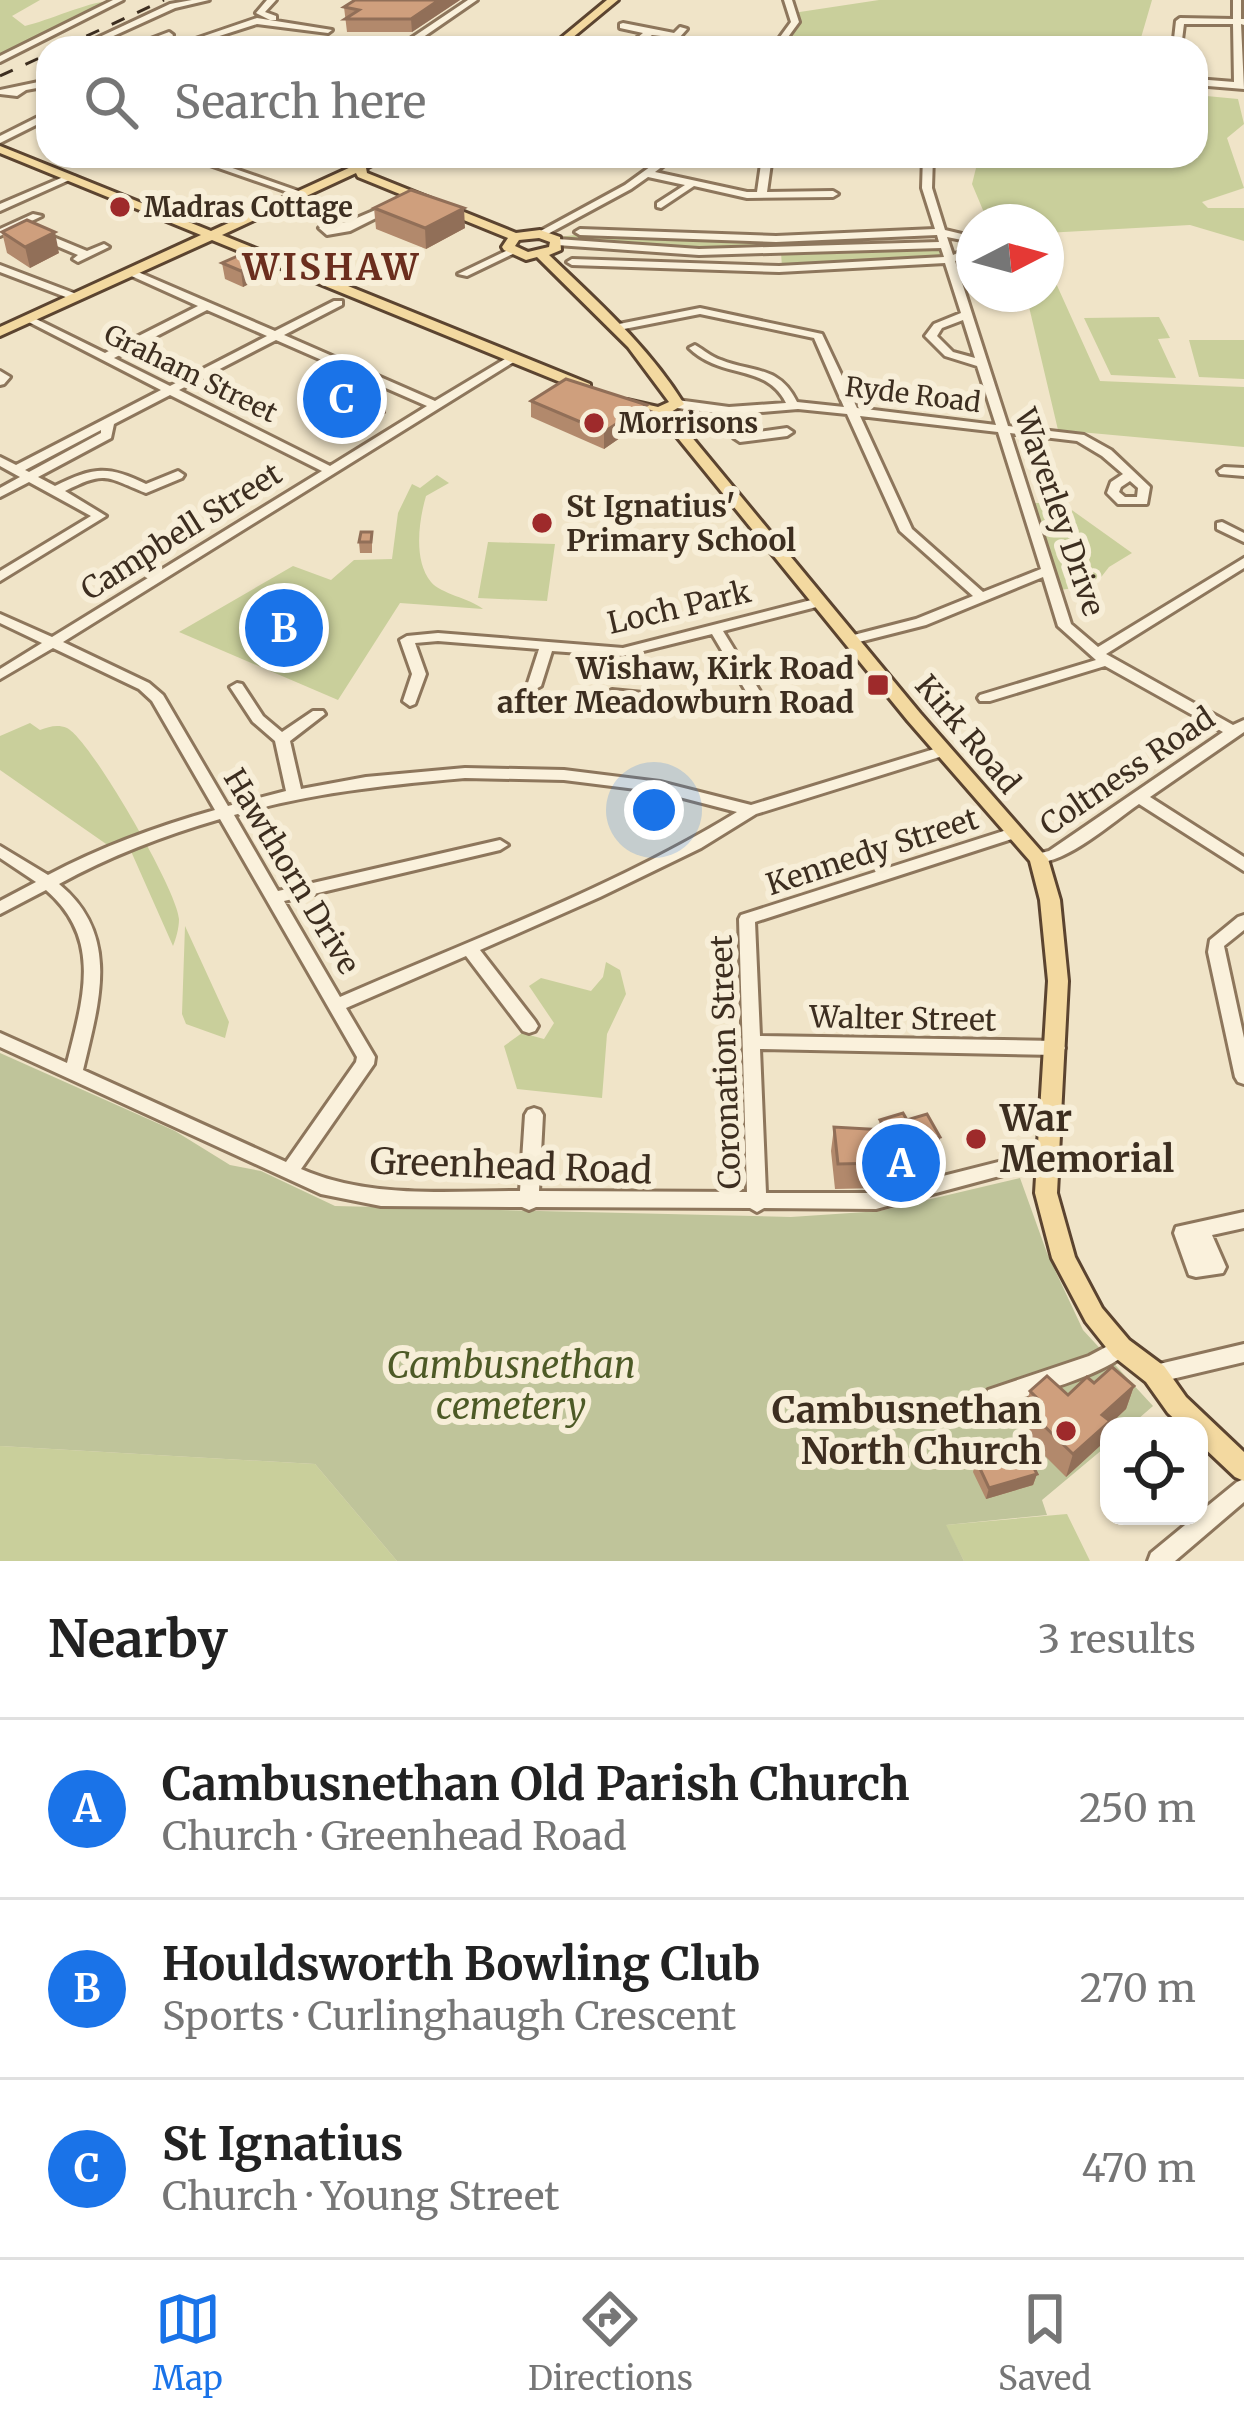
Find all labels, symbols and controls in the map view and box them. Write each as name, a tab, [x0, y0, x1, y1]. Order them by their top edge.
search box	[36, 36, 1208, 168]
icon: search	[78, 69, 144, 135]
text: Search here	[174, 74, 426, 130]
place label: Madras Cottage	[144, 190, 353, 224]
marker: Madras Cottage	[107, 194, 133, 220]
north arrow	[956, 204, 1064, 312]
district label: WISHAW	[242, 245, 421, 290]
street label: Graham Street	[99, 316, 283, 430]
pin: C	[303, 354, 381, 444]
street label: Ryde Road	[843, 369, 983, 419]
street label: Waverley Drive	[1006, 402, 1113, 621]
place label: Morrisons	[618, 406, 758, 440]
marker: Morrisons	[581, 410, 607, 436]
street label: Campbell Street	[74, 454, 289, 608]
place label: St Ignatius' Primary School	[566, 487, 796, 559]
marker: St Ignatius' Primary School	[529, 510, 555, 536]
street label: Loch Park	[604, 572, 754, 642]
pin: B	[245, 583, 323, 673]
place label: Wishaw, Kirk Road after Meadowburn Road	[497, 649, 854, 721]
street label: Kirk Road	[907, 667, 1029, 801]
marker: Wishaw, Kirk Road after Meadowburn Road	[865, 672, 891, 698]
street label: Coltness Road	[1032, 699, 1222, 843]
street label: Hawthorn Drive	[216, 761, 368, 981]
your location	[624, 780, 684, 840]
street label: Kennedy Street	[761, 799, 983, 903]
street label: Coronation Street	[702, 934, 748, 1190]
street label: Walter Street	[808, 997, 997, 1039]
place label: War Memorial	[999, 1096, 1174, 1182]
pin: A	[862, 1118, 940, 1208]
marker: War Memorial	[963, 1126, 989, 1152]
street label: Greenhead Road	[369, 1139, 653, 1193]
park label: Cambusnethan cemetery	[386, 1343, 636, 1429]
place label: Cambusnethan North Church	[772, 1388, 1042, 1474]
map controls	[1100, 1417, 1208, 1525]
button: locate	[1100, 1417, 1208, 1525]
marker: Cambusnethan North Church	[1053, 1418, 1079, 1444]
text: Nearby	[48, 1607, 228, 1671]
text: 3 results	[1038, 1615, 1196, 1664]
text: Cambusnethan Old Parish Church	[162, 1756, 910, 1812]
text: A	[73, 1784, 101, 1833]
text: 250 m	[1079, 1784, 1196, 1833]
text: Church · Greenhead Road	[162, 1812, 627, 1861]
text: Houldsworth Bowling Club	[162, 1936, 760, 1992]
text: B	[73, 1964, 101, 2013]
text: 270 m	[1080, 1964, 1196, 2013]
text: Sports · Curlinghaugh Crescent	[162, 1992, 736, 2041]
text: St Ignatius	[162, 2116, 403, 2172]
text: C	[74, 2144, 100, 2193]
text: 470 m	[1082, 2144, 1196, 2193]
text: Church · Young Street	[162, 2172, 559, 2221]
tab: Map	[153, 2286, 223, 2399]
tab: Directions	[528, 2286, 693, 2399]
tab: Saved	[998, 2286, 1091, 2399]

